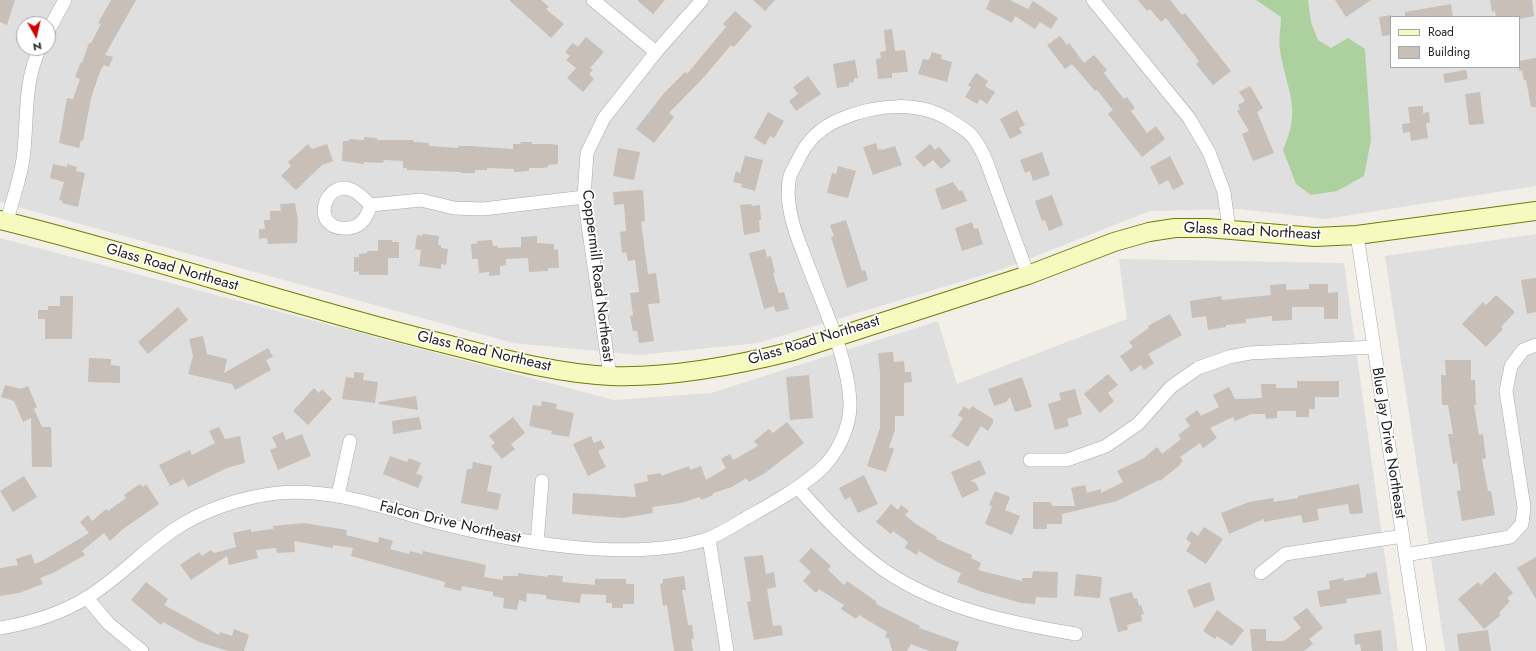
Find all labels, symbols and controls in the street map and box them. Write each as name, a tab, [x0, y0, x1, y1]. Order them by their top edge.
north arrow	[16, 16, 56, 56]
legend	[1390, 16, 1520, 68]
text: Road	[1428, 23, 1454, 41]
text: N	[32, 38, 43, 55]
text: Building	[1428, 43, 1470, 61]
street label: Coppermill Road Northeast	[578, 189, 616, 363]
street label: Glass Road Northeast	[1183, 219, 1321, 245]
street label: Glass Road Northeast	[104, 241, 240, 295]
street label: Glass Road Northeast	[746, 312, 882, 370]
street label: Glass Road Northeast	[415, 328, 553, 376]
street label: Blue Jay Drive Northeast	[1367, 366, 1409, 520]
street label: Falcon Drive Northeast	[378, 498, 522, 548]

